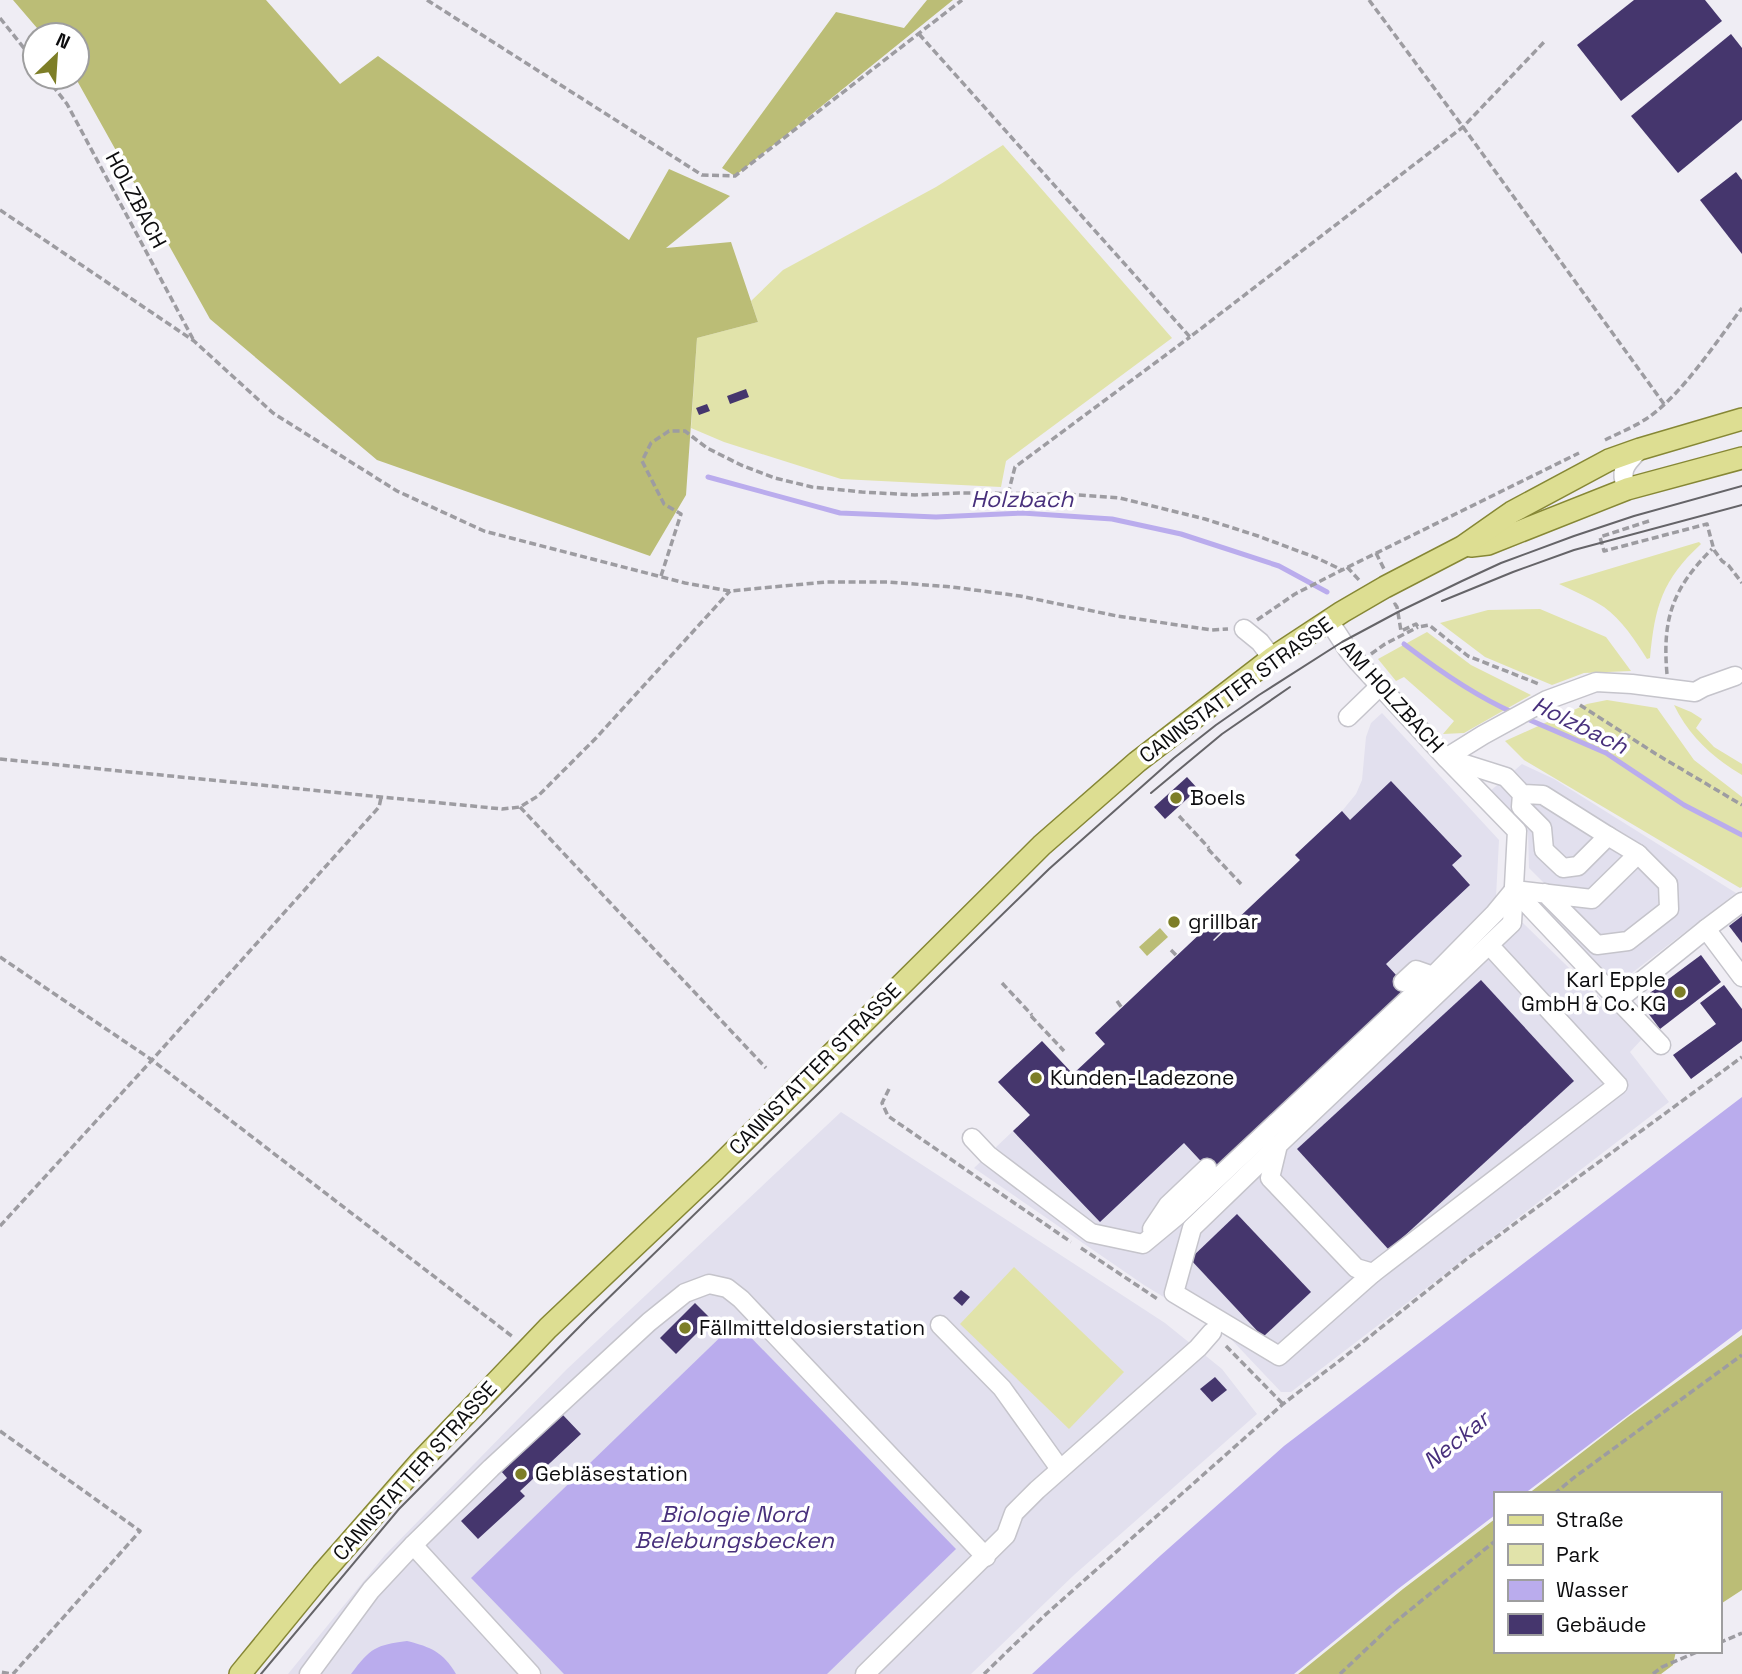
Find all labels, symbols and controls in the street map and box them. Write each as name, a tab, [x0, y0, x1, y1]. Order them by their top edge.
north arrow	[21, 21, 91, 91]
text: N	[52, 27, 74, 55]
street label: HOLZBACH	[100, 147, 173, 253]
water label: Holzbach	[971, 484, 1074, 514]
street label: CANNSTATTER STRASSE	[1134, 610, 1338, 769]
street label: AM HOLZBACH	[1335, 635, 1450, 759]
water label: Holzbach	[1527, 689, 1633, 761]
place label: Boels	[1190, 784, 1246, 811]
marker: Boels	[1168, 790, 1184, 806]
place label: grillbar	[1188, 908, 1258, 935]
marker: grillbar	[1166, 914, 1182, 930]
place label: Karl Epple GmbH & Co. KG	[1521, 966, 1666, 1017]
street label: CANNSTATTER STRASSE	[723, 977, 907, 1161]
marker: Karl Epple GmbH & Co. KG	[1672, 984, 1688, 1000]
place label: Kunden-Ladezone	[1050, 1064, 1234, 1091]
marker: Kunden-Ladezone	[1028, 1070, 1044, 1086]
place label: Fällmitteldosierstation	[699, 1314, 925, 1341]
marker: Fällmitteldosierstation	[677, 1320, 693, 1336]
street label: CANNSTATTER STRASSE	[327, 1375, 503, 1566]
water label: Neckar	[1417, 1403, 1497, 1476]
place label: Gebläsestation	[535, 1460, 688, 1487]
marker: Gebläsestation	[513, 1466, 529, 1482]
legend	[1494, 1492, 1721, 1653]
water label: Biologie Nord Belebungsbecken	[634, 1499, 835, 1555]
text: Straße	[1556, 1506, 1624, 1533]
text: Park	[1556, 1541, 1600, 1568]
text: Wasser	[1556, 1576, 1629, 1603]
text: Gebäude	[1556, 1611, 1646, 1638]

